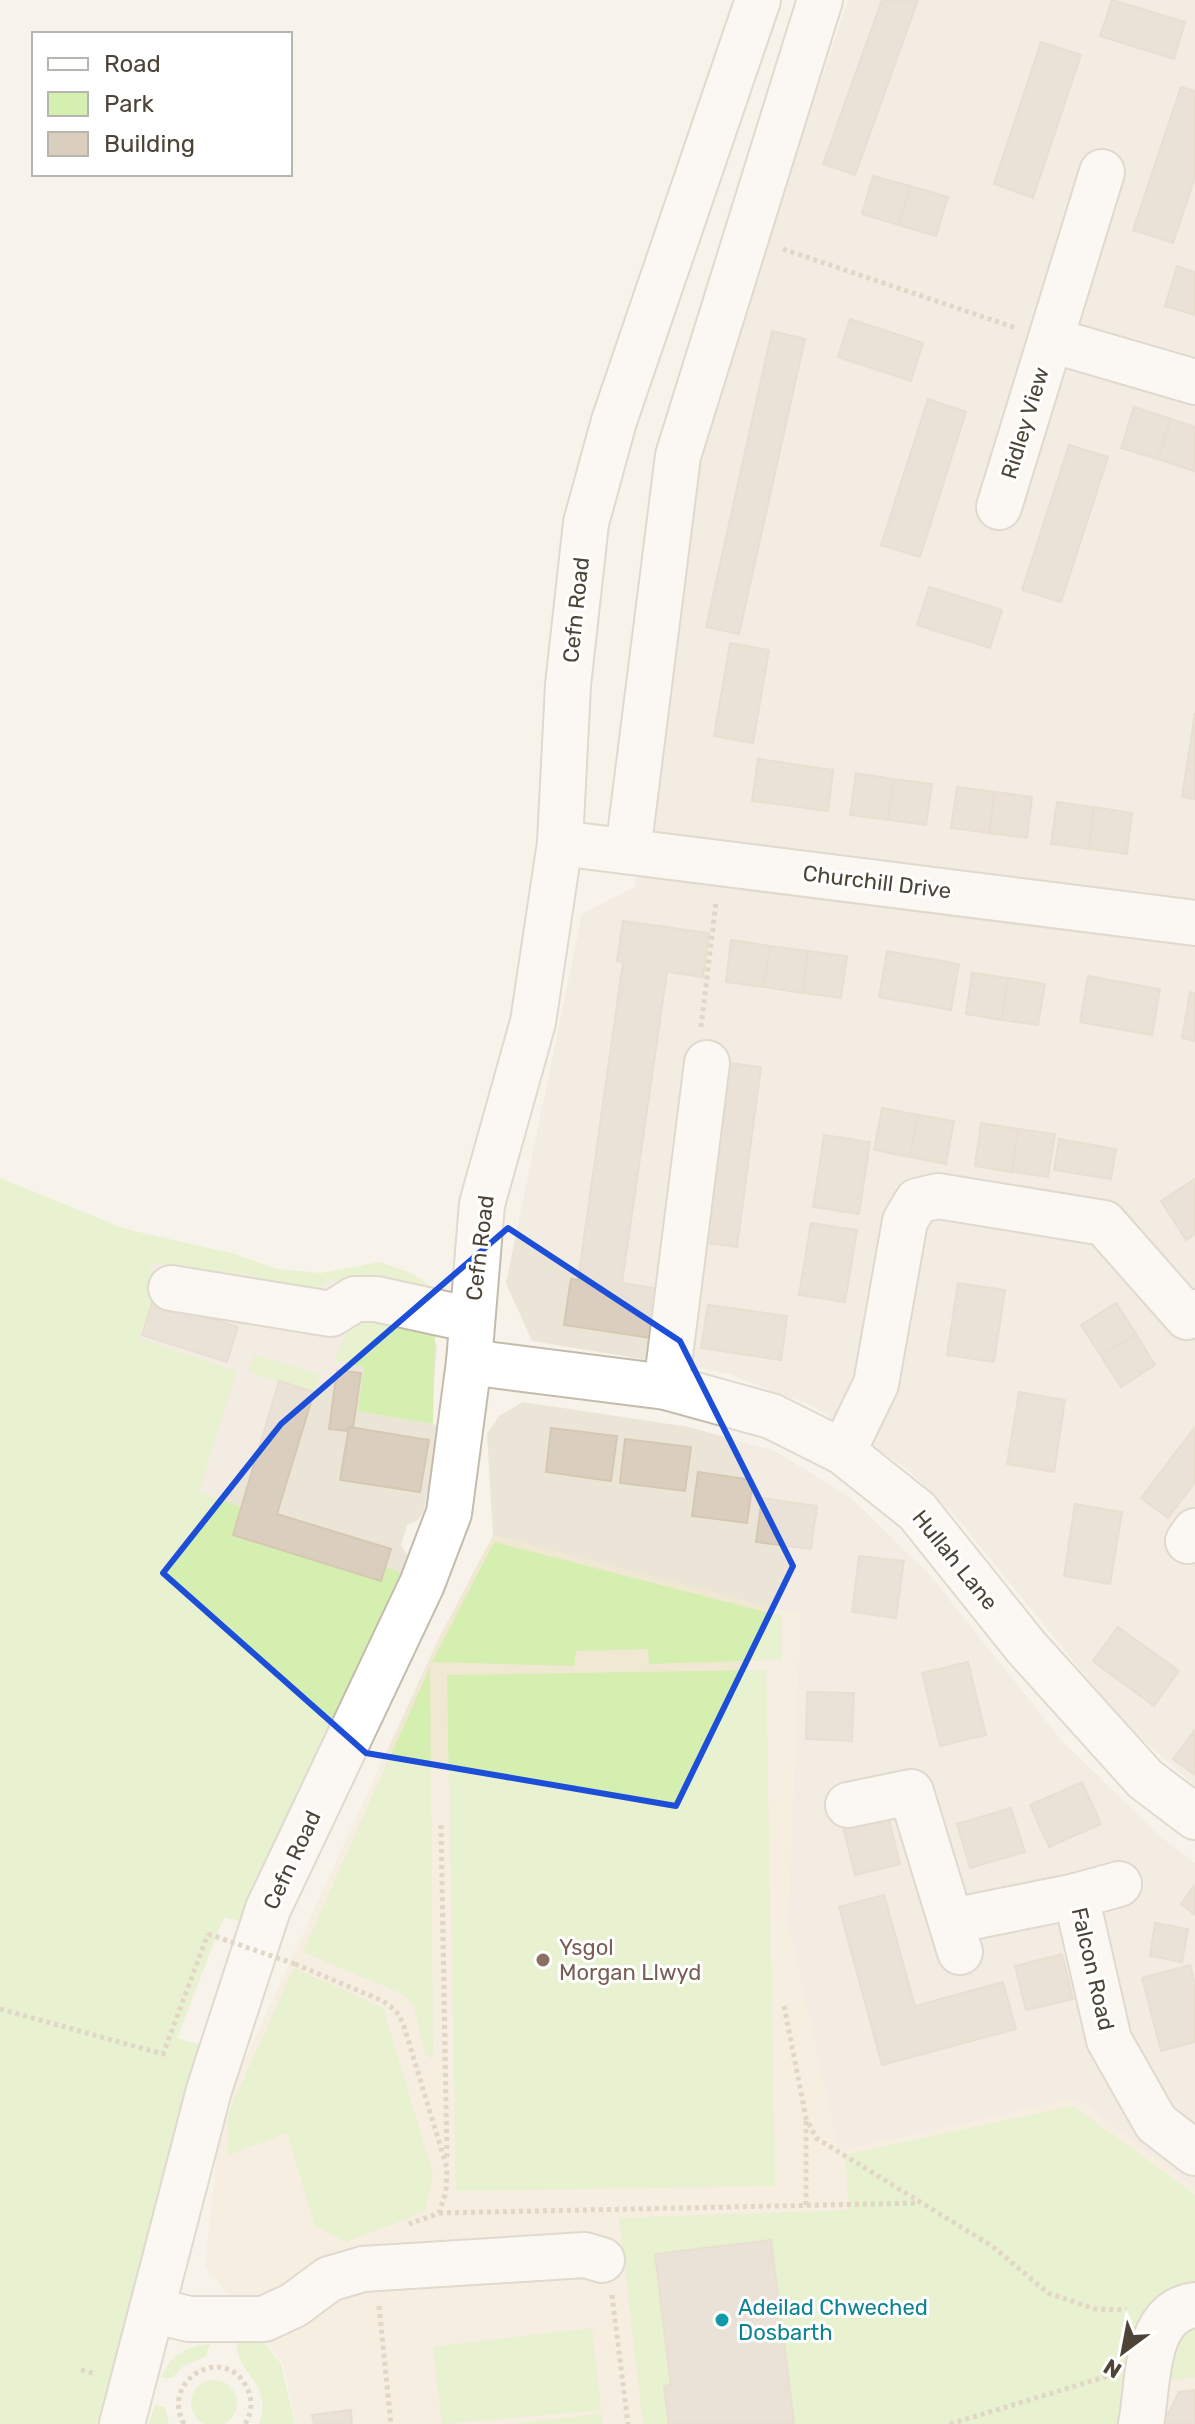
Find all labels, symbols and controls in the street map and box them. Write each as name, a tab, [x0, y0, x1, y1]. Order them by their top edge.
legend	[32, 32, 292, 176]
text: Road	[104, 50, 161, 78]
text: Park	[104, 90, 155, 118]
text: Building	[104, 130, 195, 158]
street label: Ridley View	[995, 364, 1055, 482]
street label: Cefn Road	[557, 556, 595, 664]
street label: Churchill Drive	[801, 860, 953, 904]
street label: Cefn Road	[460, 1194, 500, 1302]
street label: Hullah Lane	[907, 1505, 1003, 1615]
street label: Cefn Road	[257, 1806, 327, 1914]
street label: Falcon Road	[1066, 1905, 1120, 2033]
place label: Ysgol Morgan Llwyd	[559, 1934, 701, 1986]
marker: Ysgol Morgan Llwyd	[534, 1951, 552, 1969]
place label: Adeilad Chweched Dosbarth	[738, 2294, 928, 2346]
marker: Adeilad Chweched Dosbarth	[713, 2311, 731, 2329]
north arrow	[1083, 2312, 1163, 2392]
text: N	[1099, 2353, 1127, 2384]

